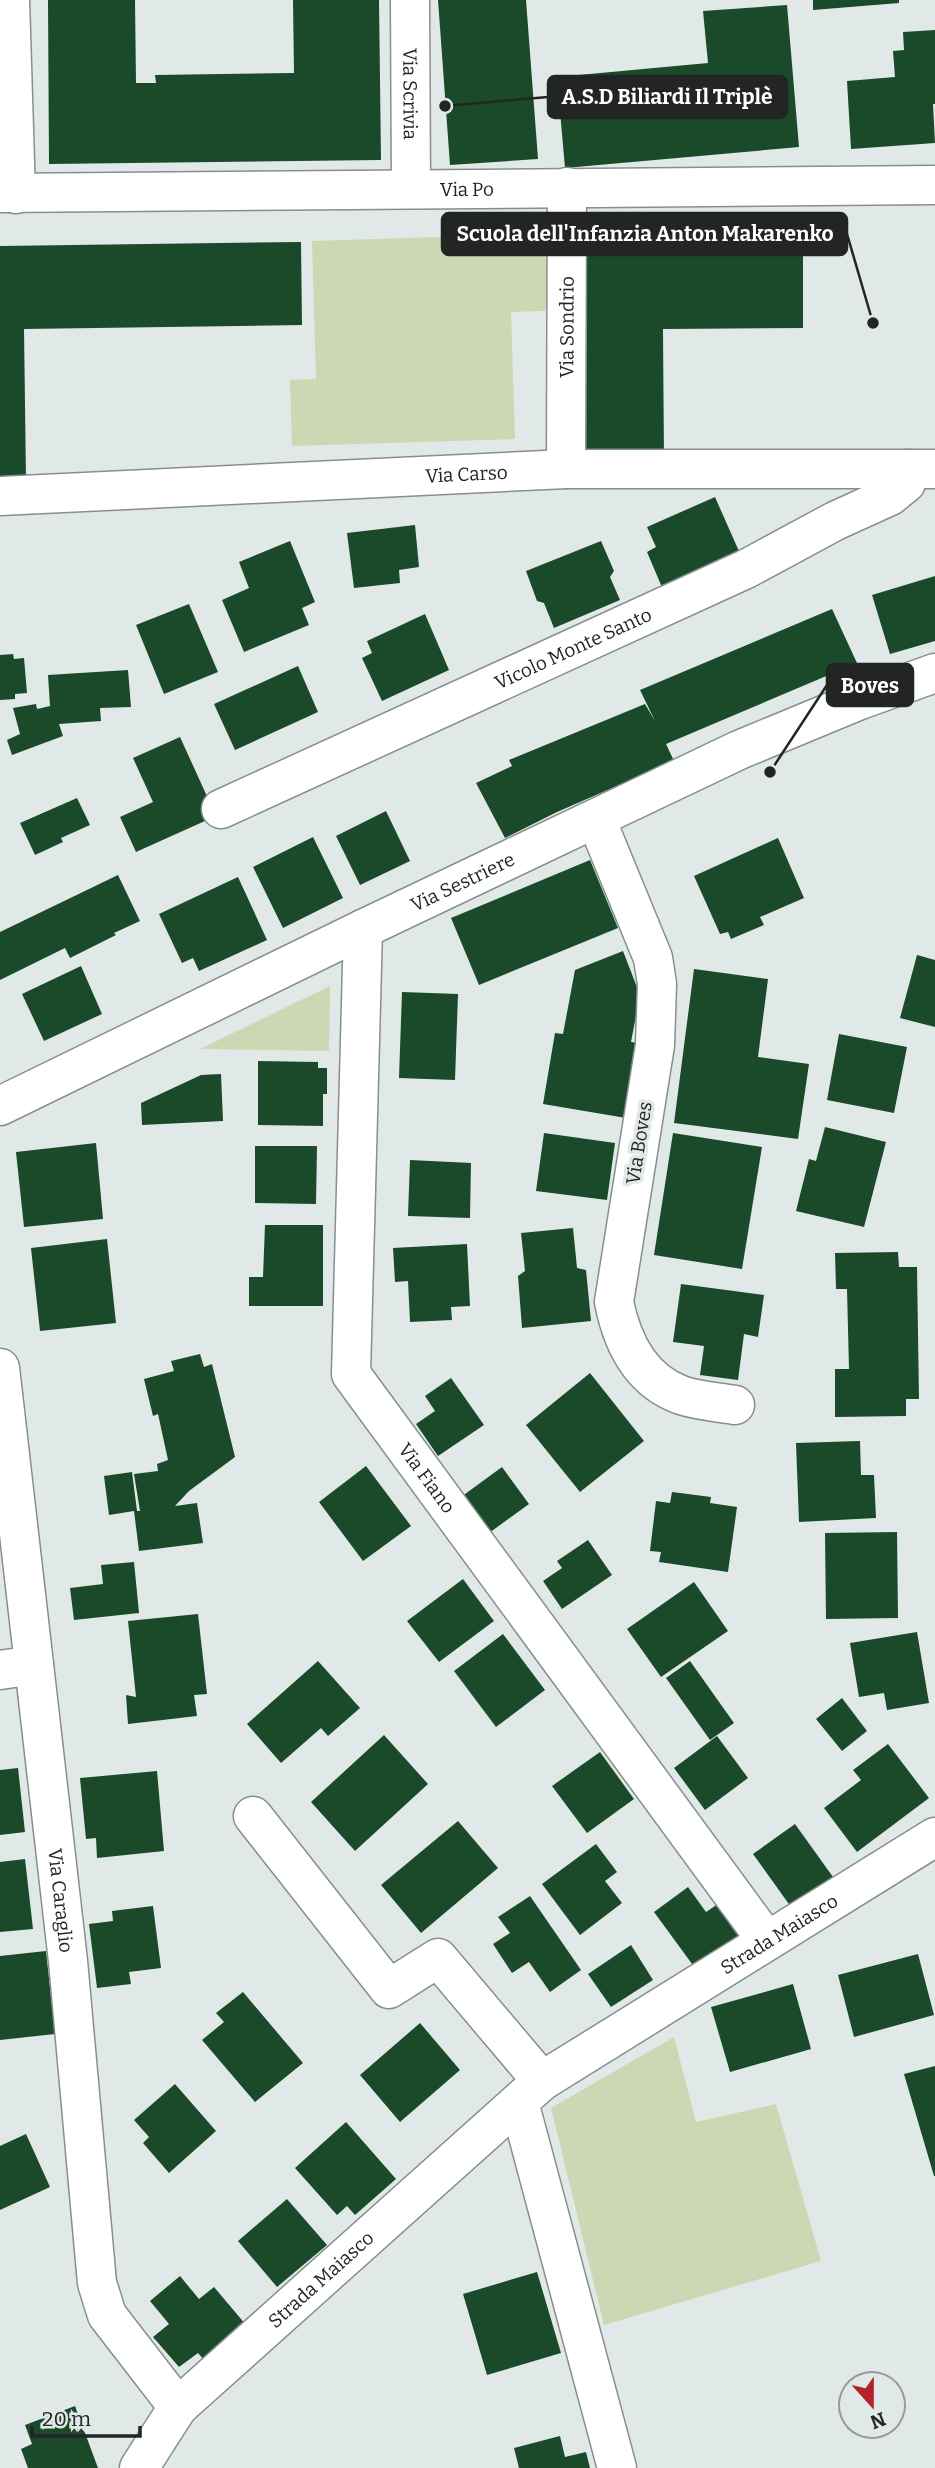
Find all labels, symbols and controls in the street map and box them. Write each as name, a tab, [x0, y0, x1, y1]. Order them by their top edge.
street label: Via Scrivia	[399, 48, 422, 141]
callout: A.S.D Biliardi Il Triplè	[548, 76, 787, 118]
text: A.S.D Biliardi Il Triplè	[561, 84, 773, 110]
street label: Via Po	[440, 177, 494, 201]
callout: Scuola dell'Infanzia Anton Makarenko	[442, 213, 847, 255]
text: Scuola dell'Infanzia Anton Makarenko	[456, 221, 834, 247]
street label: Via Sondrio	[555, 276, 578, 378]
street label: Via Carso	[425, 460, 508, 487]
street label: Vicolo Monte Santo	[491, 602, 655, 694]
callout: Boves	[827, 664, 913, 706]
text: Boves	[841, 673, 899, 699]
street label: Via Sestriere	[407, 847, 518, 916]
street label: Via Boves	[621, 1100, 657, 1186]
street label: Via Fiano	[394, 1438, 461, 1517]
street label: Via Caraglio	[44, 1847, 78, 1954]
street label: Strada Maiasco	[716, 1889, 842, 1979]
street label: Strada Maiasco	[263, 2226, 378, 2332]
north arrow	[837, 2370, 907, 2440]
scale bar	[32, 2394, 140, 2438]
text: 20 m	[42, 2406, 91, 2432]
text: N	[867, 2407, 889, 2434]

